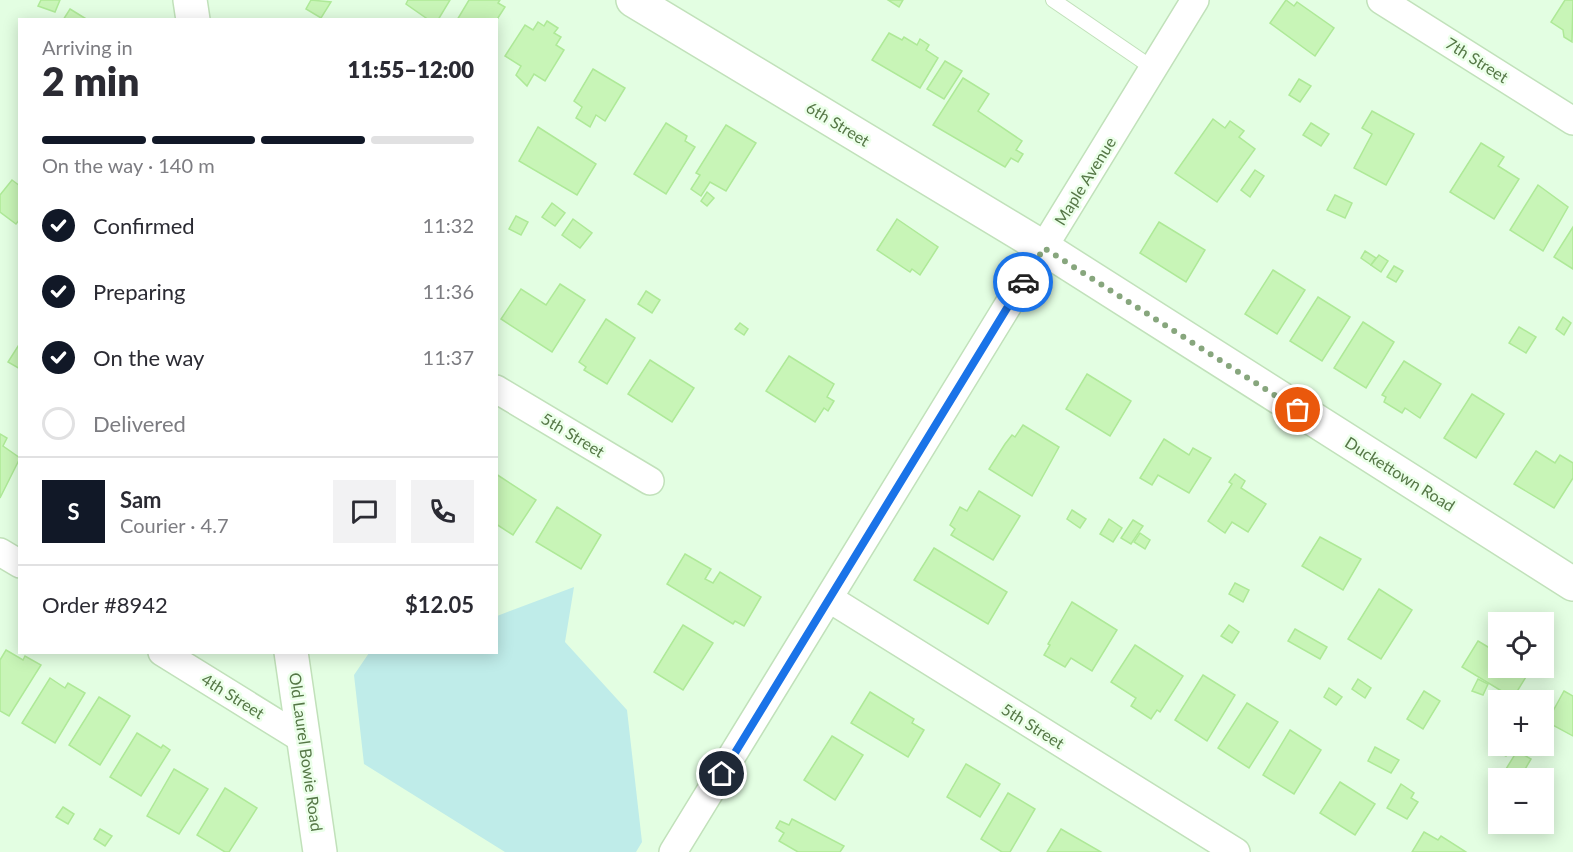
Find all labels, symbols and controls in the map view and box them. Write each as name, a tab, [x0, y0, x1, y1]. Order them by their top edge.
street label: 7th Street	[1442, 33, 1512, 86]
text: Arriving in	[42, 35, 133, 59]
text: 11:55–12:00	[348, 56, 474, 83]
text: 2 min	[42, 58, 139, 104]
street label: 6th Street	[803, 97, 873, 150]
street label: Maple Avenue	[1050, 133, 1119, 228]
text: On the way · 140 m	[42, 153, 215, 177]
icon: check	[42, 209, 75, 242]
text: Confirmed	[93, 212, 195, 239]
text: 11:32	[423, 213, 474, 237]
courier	[993, 252, 1053, 312]
icon: car	[1007, 266, 1040, 299]
icon: check	[42, 275, 75, 308]
text: Preparing	[93, 278, 185, 305]
text: 11:36	[423, 279, 474, 303]
icon: check	[42, 341, 75, 374]
text: On the way	[93, 344, 204, 371]
text: 11:37	[423, 345, 474, 369]
pin	[1272, 384, 1323, 435]
icon: bag	[1281, 393, 1314, 426]
street label: 5th Street	[538, 408, 608, 461]
text: Delivered	[93, 410, 186, 437]
street label: Duckettown Road	[1342, 432, 1459, 515]
button: chat	[333, 480, 396, 543]
button: phone	[411, 480, 474, 543]
text: Sam	[120, 486, 162, 513]
text: S	[67, 498, 80, 525]
text: Courier · 4.7	[120, 513, 229, 537]
text: Order #8942	[42, 591, 168, 618]
text: $12.05	[405, 591, 474, 618]
map controls	[1488, 612, 1554, 834]
button: locate	[1488, 612, 1554, 678]
street label: 4th Street	[198, 669, 268, 722]
street label: Old Laurel Bowie Road	[286, 671, 327, 832]
button: +	[1488, 690, 1554, 756]
street label: 5th Street	[998, 699, 1068, 752]
pin	[696, 748, 747, 799]
icon: home	[705, 757, 738, 790]
button: −	[1488, 768, 1554, 834]

